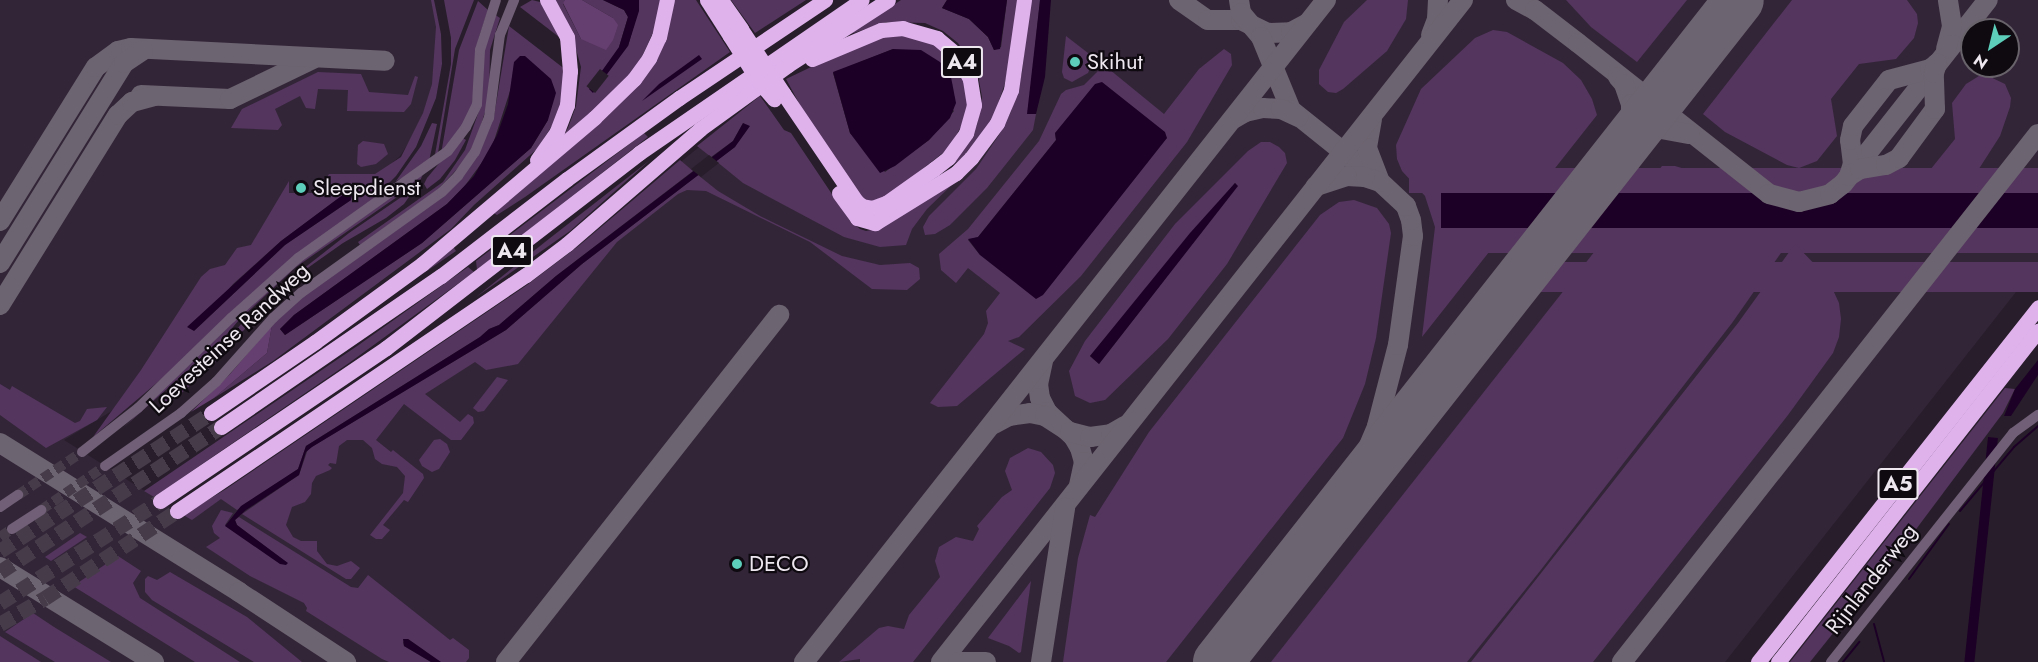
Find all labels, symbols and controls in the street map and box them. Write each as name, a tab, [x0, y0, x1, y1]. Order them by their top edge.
north arrow	[1960, 18, 2020, 78]
road number: A4	[940, 44, 984, 80]
text: N	[1969, 48, 1992, 75]
place label: Skihut	[1087, 49, 1143, 75]
marker: Skihut	[1068, 55, 1082, 69]
place label: Sleepdienst	[313, 175, 421, 201]
marker: Sleepdienst	[294, 181, 308, 195]
road number: A4	[490, 233, 534, 269]
street label: Loevesteinse Randweg	[144, 257, 314, 419]
road number: A5	[1877, 466, 1919, 502]
street label: Rijnlanderweg	[1820, 519, 1922, 639]
place label: DECO	[749, 551, 809, 577]
marker: DECO	[730, 557, 744, 571]

